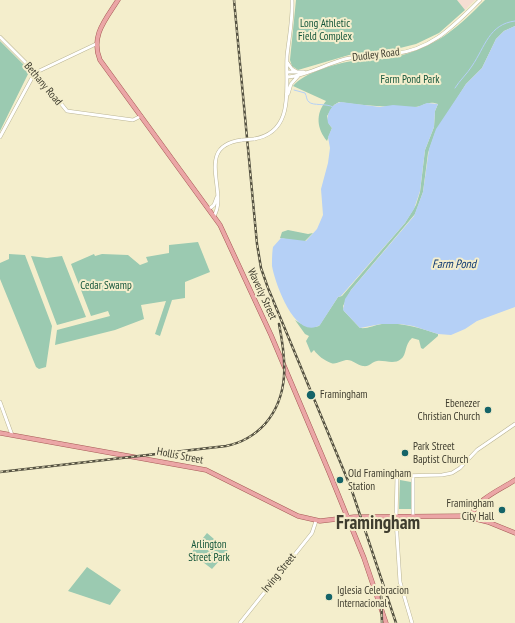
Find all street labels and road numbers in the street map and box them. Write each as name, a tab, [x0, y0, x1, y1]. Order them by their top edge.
street label: Dudley Road	[352, 46, 400, 64]
street label: Bethany Road	[21, 60, 65, 108]
street label: Waverly Street	[244, 266, 280, 322]
street label: Hollis Street	[156, 445, 204, 467]
street label: Irving Street	[259, 551, 299, 595]

